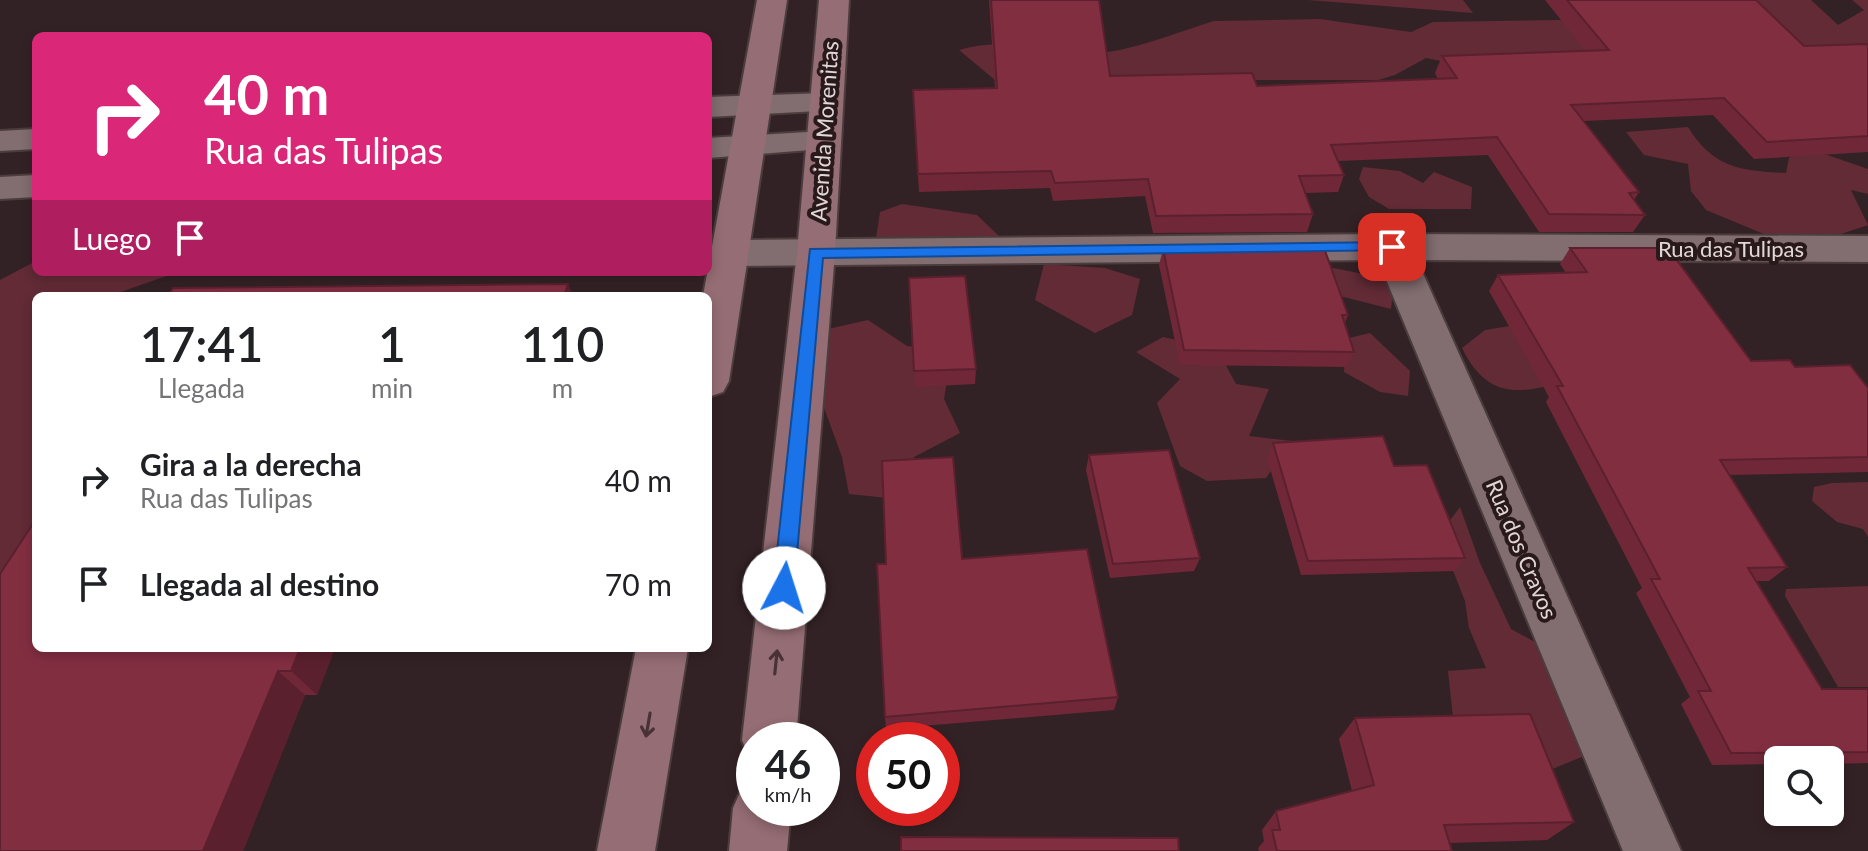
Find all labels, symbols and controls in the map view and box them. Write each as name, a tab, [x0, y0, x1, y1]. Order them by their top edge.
street label: Avenida Morenitas	[804, 40, 844, 222]
text: 40 m	[204, 60, 329, 127]
icon: right	[72, 64, 176, 168]
text: Rua das Tulipas	[204, 128, 443, 172]
pin	[1358, 213, 1426, 281]
icon: arrive	[168, 216, 212, 260]
text: Luego	[72, 220, 152, 256]
icon: arrive	[1370, 225, 1414, 269]
street label: Rua das Tulipas	[1658, 235, 1804, 262]
text: 17:41	[140, 315, 263, 372]
text: 1	[378, 315, 406, 372]
text: 110	[521, 315, 604, 372]
text: Llegada	[158, 372, 245, 404]
text: min	[371, 372, 413, 404]
text: m	[552, 372, 573, 404]
text: Gira a la derecha	[140, 446, 362, 482]
icon: right	[72, 458, 116, 502]
text: 40 m	[605, 462, 672, 498]
street label: Rua dos Cravos	[1481, 475, 1563, 623]
text: Rua das Tulipas	[140, 482, 313, 514]
position arrow	[742, 546, 826, 630]
icon: arrive	[72, 562, 116, 606]
text: Llegada al destino	[140, 566, 379, 602]
text: 70 m	[605, 566, 672, 602]
one-way arrow	[769, 649, 784, 676]
one-way arrow	[640, 712, 655, 737]
speed limit sign: 50	[856, 722, 960, 826]
text: 46	[765, 740, 811, 788]
map controls	[1764, 746, 1844, 826]
button: search	[1764, 746, 1844, 826]
text: km/h	[765, 782, 811, 806]

